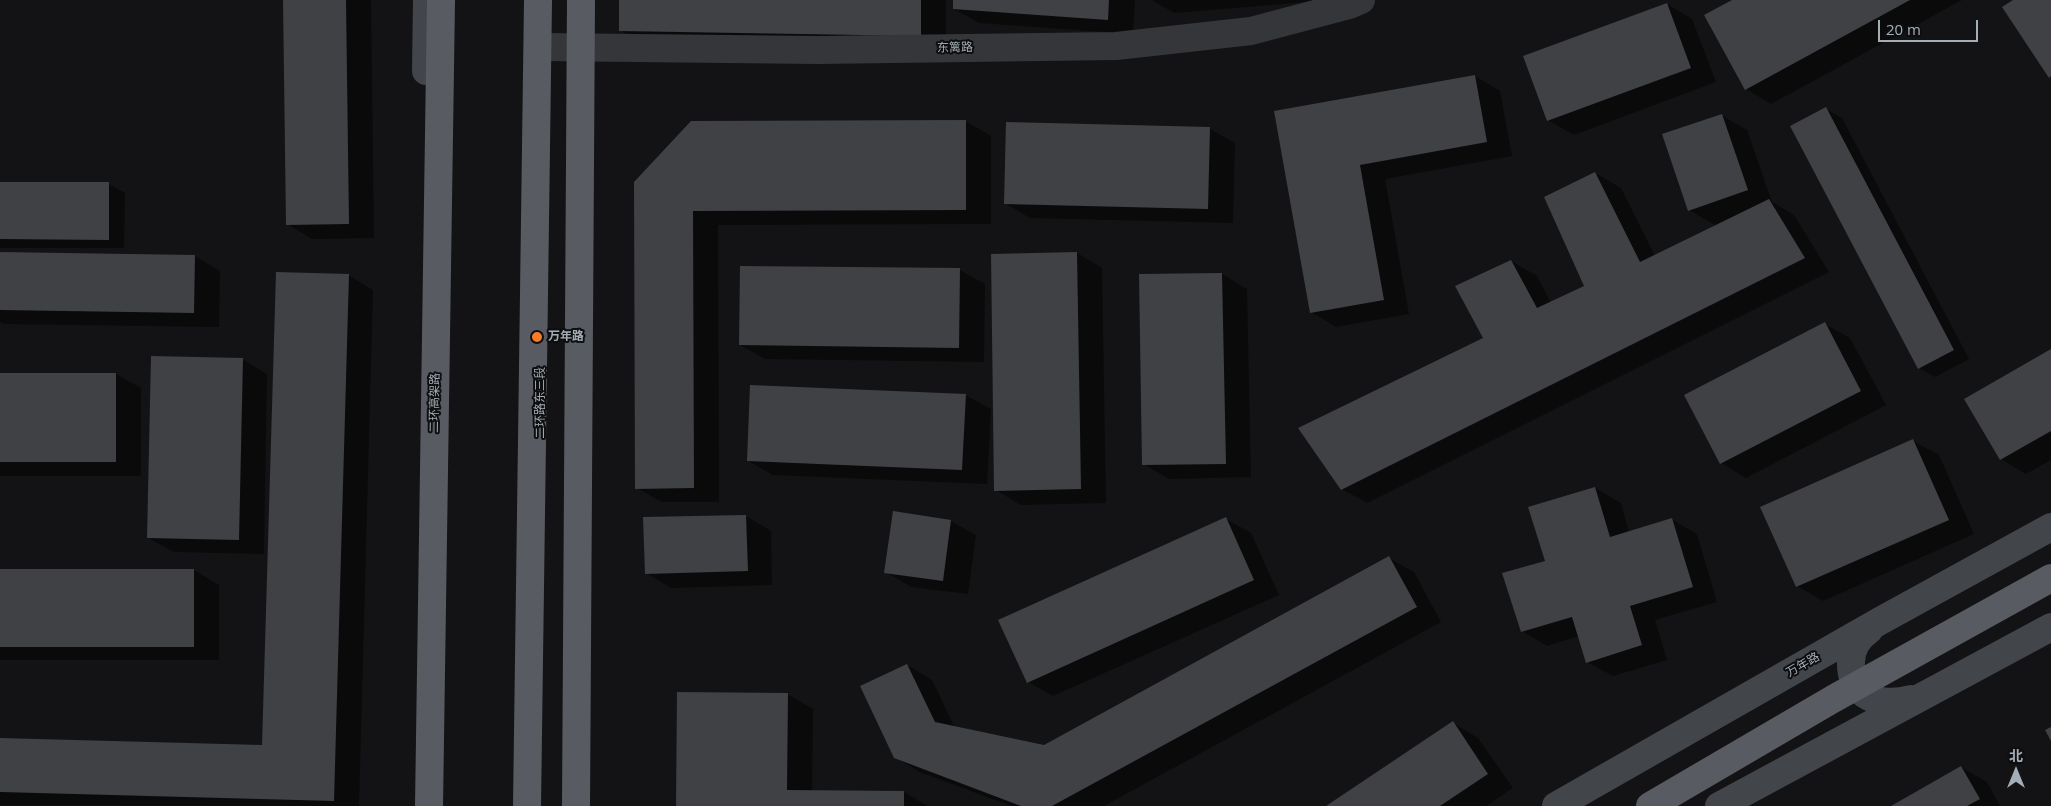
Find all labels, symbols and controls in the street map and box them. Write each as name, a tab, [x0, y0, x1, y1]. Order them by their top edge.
scale bar	[1881, 10, 1981, 42]
text: 20 m	[1886, 19, 1921, 39]
street label: 东篱路	[937, 40, 973, 56]
marker: 万年路	[530, 330, 544, 344]
place label: 万年路	[548, 330, 584, 344]
street label: 二环路东三段	[534, 367, 548, 439]
street label: 二环高架路	[427, 373, 443, 433]
street label: 万年路	[1784, 650, 1822, 680]
north arrow	[1991, 746, 2041, 796]
text: 北	[2009, 746, 2023, 765]

